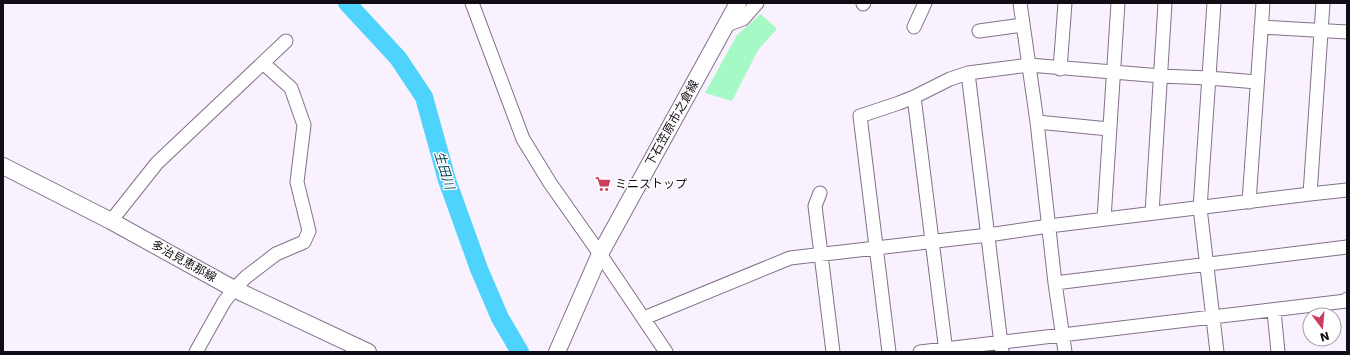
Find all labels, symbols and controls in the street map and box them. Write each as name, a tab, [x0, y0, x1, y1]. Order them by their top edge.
street label: 下石笠原市之倉線	[643, 78, 701, 168]
water label: 生田川	[432, 149, 458, 193]
supermarket icon: ミニストップ	[594, 175, 612, 193]
place label: ミニストップ	[615, 177, 687, 191]
street label: 多治見恵那線	[149, 237, 219, 285]
north arrow	[1302, 307, 1342, 347]
text: N	[1318, 329, 1331, 344]

